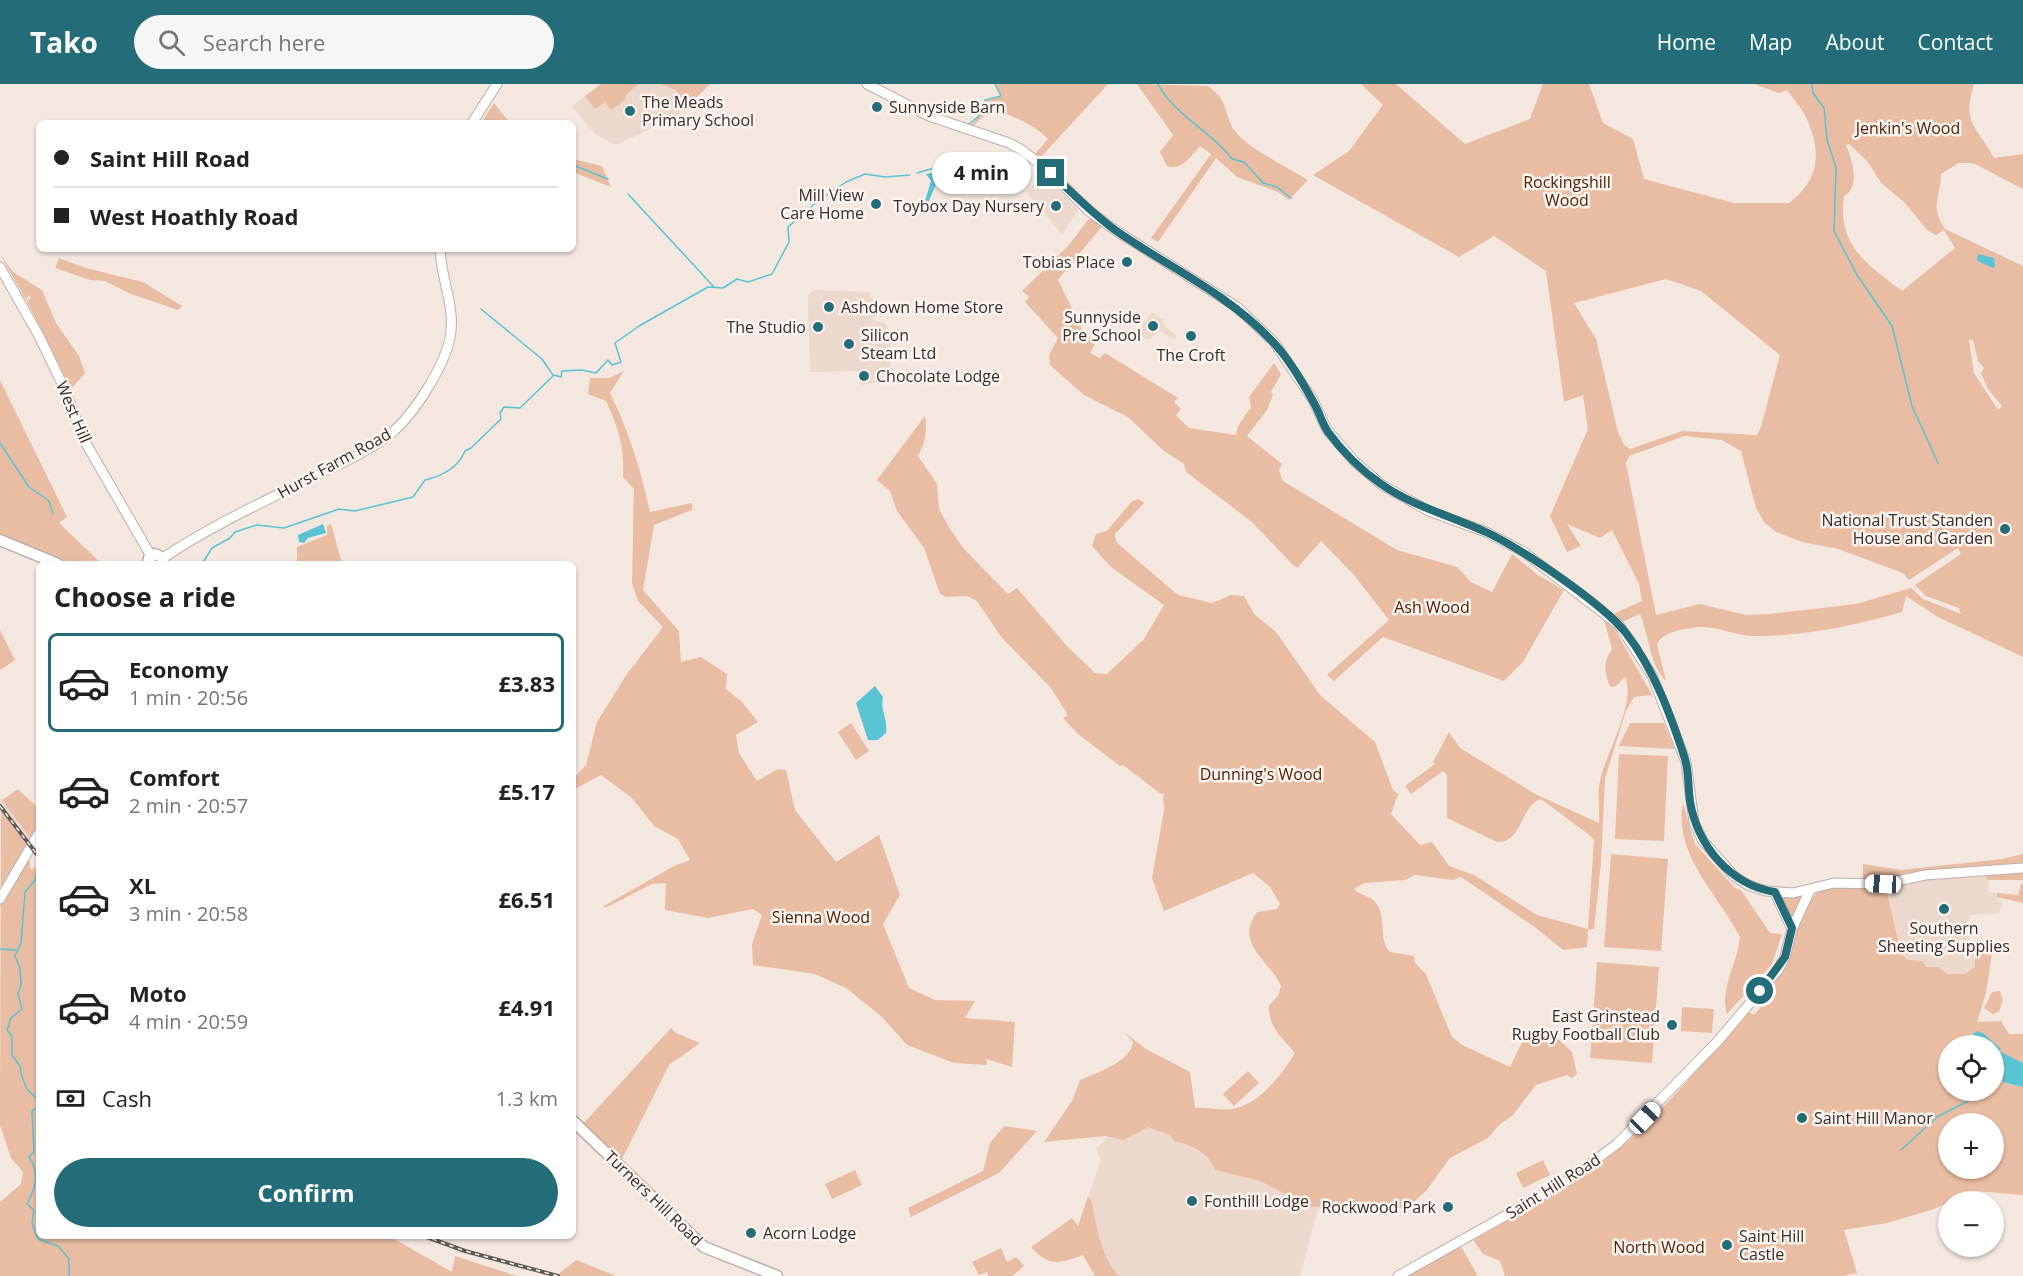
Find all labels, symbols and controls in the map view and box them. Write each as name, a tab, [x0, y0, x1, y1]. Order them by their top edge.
search box	[134, 15, 554, 69]
text: Tako	[30, 23, 98, 61]
icon: search	[155, 26, 188, 59]
text: Search here	[203, 27, 325, 57]
text: Home	[1657, 28, 1716, 56]
text: Map	[1749, 28, 1792, 56]
text: About	[1825, 28, 1885, 56]
text: Contact	[1918, 28, 1993, 56]
place label: The Meads Primary School	[642, 91, 754, 131]
place label: Sunnyside Barn	[889, 96, 1005, 118]
marker: Sunnyside Barn	[870, 100, 884, 114]
marker: The Meads Primary School	[623, 104, 637, 118]
park label: Jenkin's Wood	[1854, 117, 1960, 139]
text: Saint Hill Road	[90, 143, 250, 173]
callout: 4 min	[931, 152, 1030, 194]
text: 4 min	[954, 159, 1009, 186]
route end	[1037, 159, 1064, 186]
park label: Rockingshill Wood	[1523, 171, 1611, 211]
place label: Mill View Care Home	[780, 184, 865, 224]
place label: Toybox Day Nursery	[893, 195, 1045, 217]
marker: Mill View Care Home	[869, 197, 883, 211]
marker: Toybox Day Nursery	[1049, 199, 1063, 213]
text: West Hoathly Road	[90, 201, 299, 231]
place label: Tobias Place	[1023, 251, 1115, 273]
marker: Tobias Place	[1120, 255, 1134, 269]
place label: Ashdown Home Store	[841, 296, 1003, 318]
marker: Ashdown Home Store	[822, 300, 836, 314]
place label: Sunnyside Pre School	[1062, 306, 1141, 346]
place label: The Studio	[726, 316, 806, 338]
marker: Sunnyside Pre School	[1146, 319, 1160, 333]
marker: The Studio	[811, 320, 825, 334]
place label: Silicon Steam Ltd	[861, 324, 936, 364]
marker: The Croft	[1184, 329, 1198, 343]
marker: Silicon Steam Ltd	[842, 337, 856, 351]
place label: The Croft	[1156, 344, 1226, 366]
place label: Chocolate Lodge	[876, 365, 1000, 387]
marker: Chocolate Lodge	[857, 369, 871, 383]
street label: West Hill	[51, 378, 97, 446]
street label: Hurst Farm Road	[273, 423, 395, 503]
place label: National Trust Standen House and Garden	[1821, 509, 1993, 549]
marker: National Trust Standen House and Garden	[1998, 522, 2012, 536]
text: Choose a ride	[54, 578, 236, 615]
park label: Ash Wood	[1394, 596, 1470, 618]
text: Economy	[129, 654, 228, 684]
icon: car	[57, 656, 111, 710]
text: £3.83	[498, 668, 555, 698]
text: 1 min · 20:56	[129, 684, 248, 711]
text: Comfort	[129, 762, 220, 792]
park label: Dunning's Wood	[1200, 763, 1322, 785]
icon: car	[57, 764, 111, 818]
text: £5.17	[498, 776, 555, 806]
text: 2 min · 20:57	[129, 792, 248, 819]
text: XL	[129, 870, 156, 900]
icon: car	[57, 872, 111, 926]
car	[1865, 874, 1901, 894]
text: £6.51	[498, 884, 555, 914]
text: 3 min · 20:58	[129, 900, 248, 927]
marker: Southern Sheeting Supplies	[1937, 902, 1951, 916]
park label: Sienna Wood	[772, 906, 870, 928]
place label: Southern Sheeting Supplies	[1878, 917, 2010, 957]
route start	[1746, 977, 1773, 1004]
text: Moto	[129, 978, 187, 1008]
icon: car	[57, 980, 111, 1034]
text: £4.91	[498, 992, 555, 1022]
place label: East Grinstead Rugby Football Club	[1512, 1005, 1660, 1045]
text: 4 min · 20:59	[129, 1008, 248, 1035]
marker: East Grinstead Rugby Football Club	[1665, 1018, 1679, 1032]
map controls	[1938, 1035, 2004, 1257]
button: locate	[1938, 1035, 2004, 1101]
icon: cash	[54, 1082, 87, 1115]
text: Cash	[102, 1083, 152, 1113]
text: 1.3 km	[496, 1085, 558, 1112]
car	[1626, 1099, 1664, 1137]
place label: Saint Hill Manor	[1814, 1107, 1933, 1129]
marker: Saint Hill Manor	[1795, 1111, 1809, 1125]
button: +	[1938, 1113, 2004, 1179]
street label: Turners Hill Road	[600, 1145, 708, 1251]
street label: Saint Hill Road	[1502, 1148, 1604, 1224]
button: Confirm	[54, 1158, 558, 1227]
place label: Fonthill Lodge	[1204, 1190, 1309, 1212]
button: −	[1938, 1191, 2004, 1257]
marker: Fonthill Lodge	[1185, 1194, 1199, 1208]
place label: Rockwood Park	[1321, 1196, 1437, 1218]
marker: Rockwood Park	[1441, 1200, 1455, 1214]
place label: Acorn Lodge	[763, 1222, 856, 1244]
place label: Saint Hill Castle	[1739, 1225, 1804, 1265]
marker: Acorn Lodge	[744, 1226, 758, 1240]
park label: North Wood	[1613, 1236, 1705, 1258]
marker: Saint Hill Castle	[1720, 1238, 1734, 1252]

